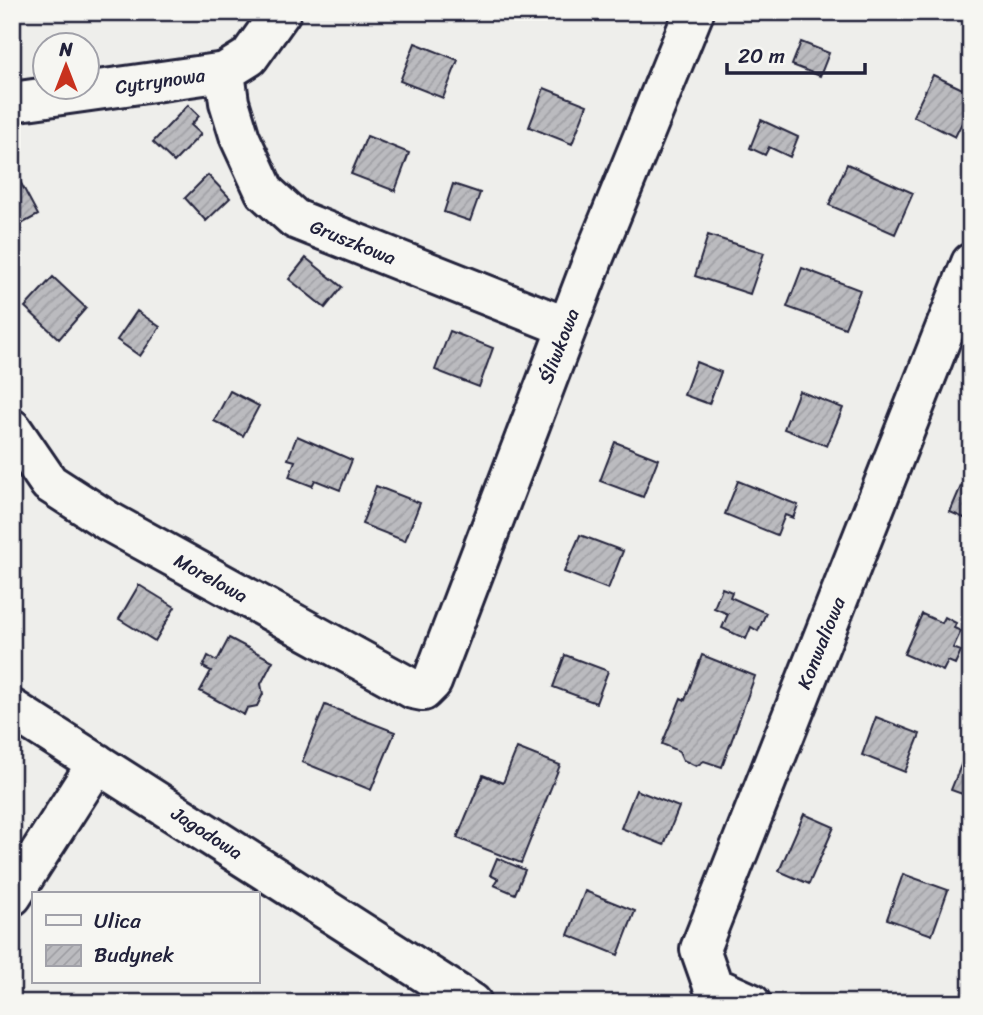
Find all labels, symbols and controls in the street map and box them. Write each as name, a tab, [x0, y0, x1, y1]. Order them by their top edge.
north arrow	[32, 32, 102, 102]
scale bar	[727, 32, 866, 76]
text: N	[58, 33, 73, 66]
text: 20 m	[738, 37, 785, 75]
street label: Cytrynowa	[113, 58, 207, 104]
street label: Gruszkowa	[305, 210, 401, 274]
street label: Śliwkowa	[530, 303, 589, 388]
street label: Morelowa	[168, 544, 254, 612]
street label: Konwaliowa	[788, 591, 855, 694]
street label: Jagodowa	[164, 797, 250, 869]
legend	[32, 892, 259, 984]
text: Ulica	[94, 902, 141, 940]
text: Budynek	[94, 936, 175, 974]

